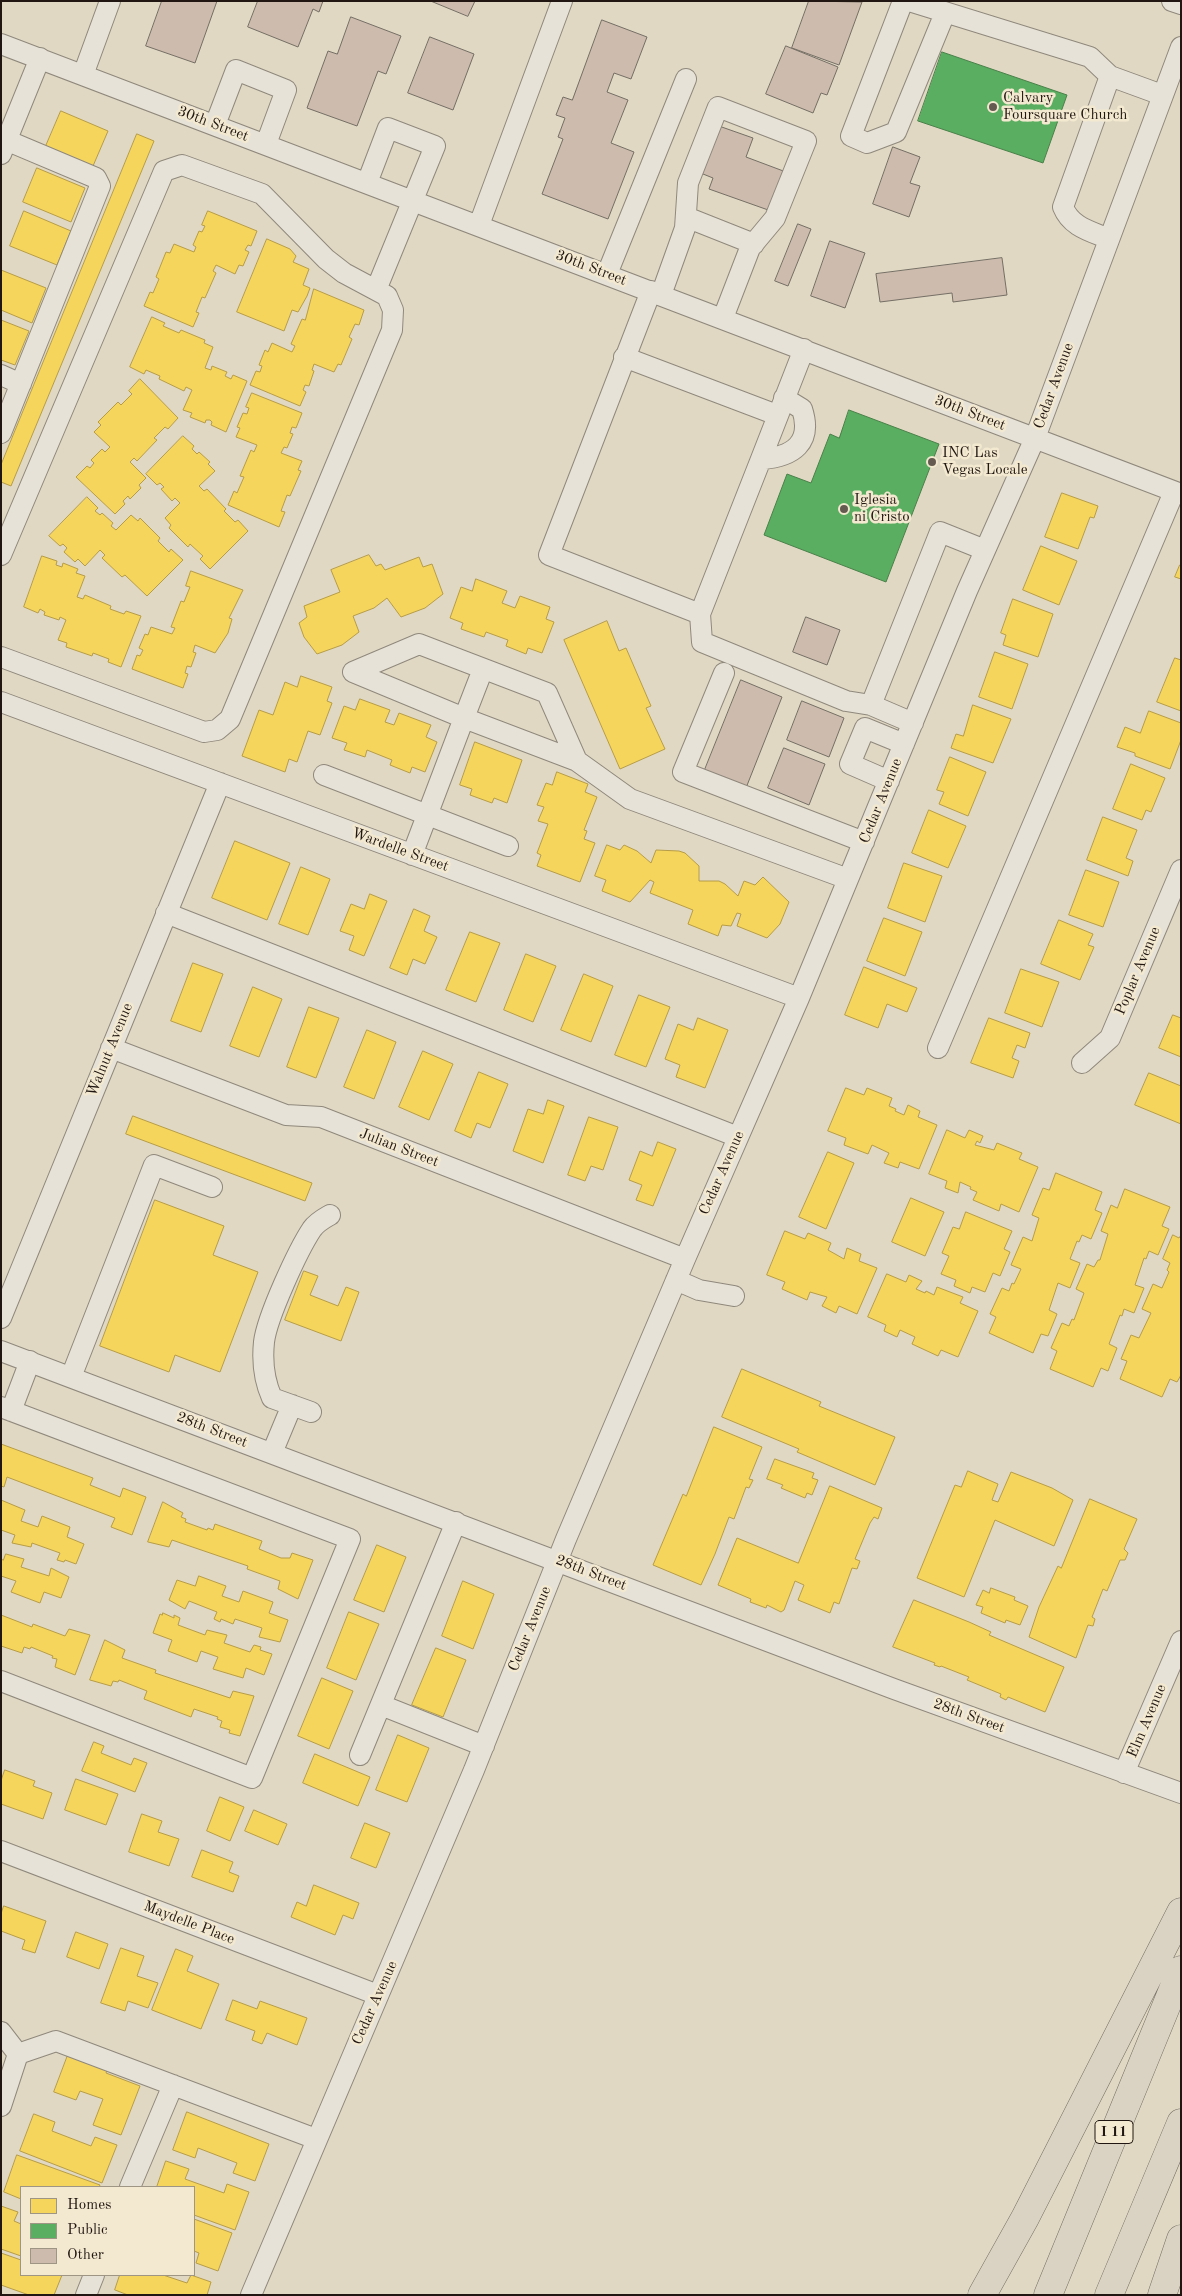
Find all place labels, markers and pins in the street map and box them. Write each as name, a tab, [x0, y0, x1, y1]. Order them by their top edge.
place label: Calvary Foursquare Church	[1003, 89, 1127, 124]
marker: Calvary Foursquare Church	[987, 101, 999, 113]
place label: INC Las Vegas Locale	[942, 444, 1028, 479]
marker: INC Las Vegas Locale	[926, 456, 938, 468]
place label: Iglesia ni Cristo	[854, 491, 910, 526]
marker: Iglesia ni Cristo	[838, 503, 850, 515]

